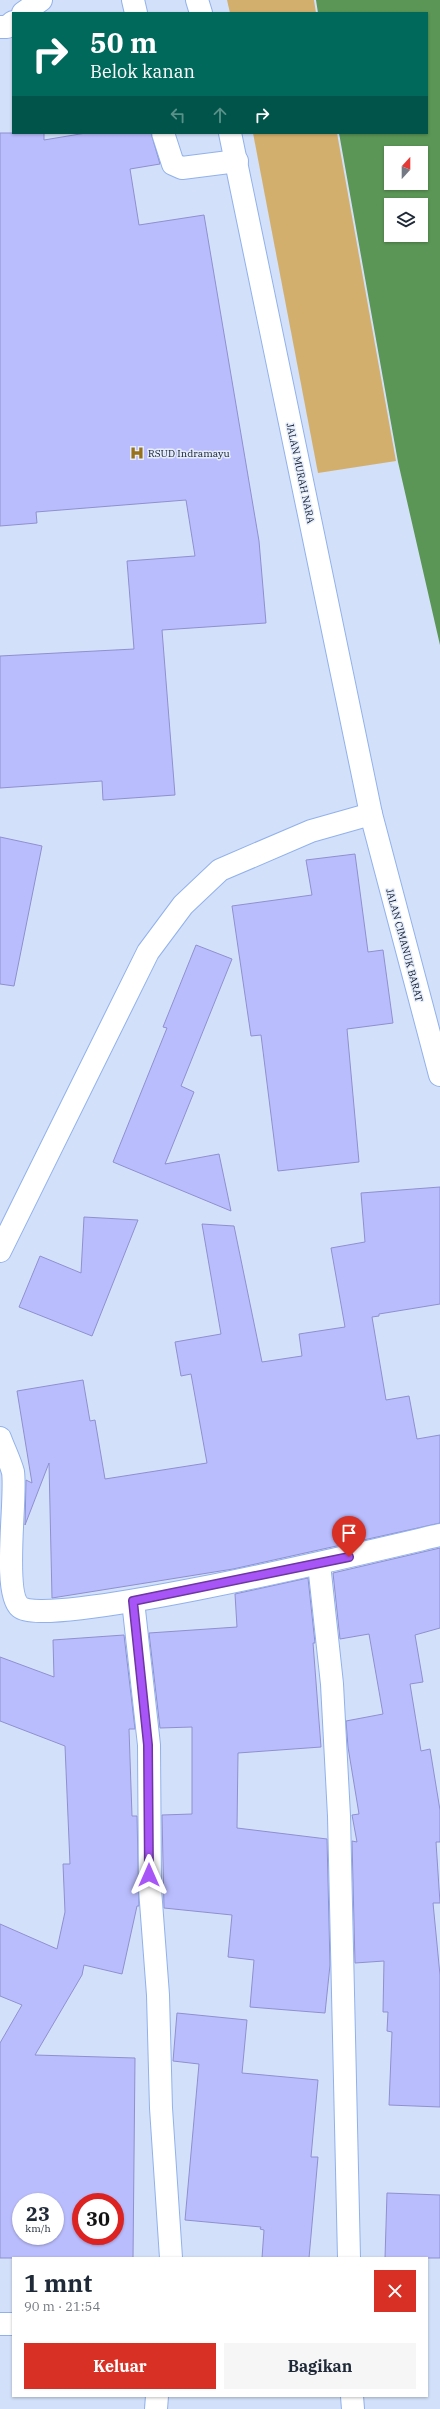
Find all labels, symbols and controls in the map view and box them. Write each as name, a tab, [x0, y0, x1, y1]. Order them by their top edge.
text: 50 m	[90, 24, 157, 61]
icon: right	[24, 28, 76, 80]
text: Belok kanan	[90, 60, 195, 83]
icon: left	[167, 104, 189, 126]
icon: ahead	[209, 104, 231, 126]
icon: right	[251, 104, 273, 126]
north arrow	[384, 146, 428, 190]
map controls	[384, 146, 428, 242]
button: layers	[384, 198, 428, 242]
street label: JALAN MURAH NARA	[284, 422, 318, 525]
hospital icon: RSUD Indramayu	[129, 445, 145, 461]
place label: RSUD Indramayu	[148, 447, 230, 460]
street label: JALAN CIMANUK BARAT	[383, 887, 426, 1004]
pin	[332, 1516, 366, 1557]
icon: arrive	[338, 1522, 360, 1544]
position arrow	[128, 1854, 170, 1896]
speed limit sign: 30	[72, 2193, 124, 2245]
text: 23	[26, 2200, 50, 2227]
text: km/h	[25, 2222, 51, 2235]
text: 1 mnt	[24, 2267, 92, 2299]
button: close	[374, 2270, 416, 2312]
text: 90 m · 21:54	[24, 2298, 100, 2315]
button: Keluar	[24, 2343, 216, 2389]
button: Bagikan	[224, 2343, 416, 2389]

